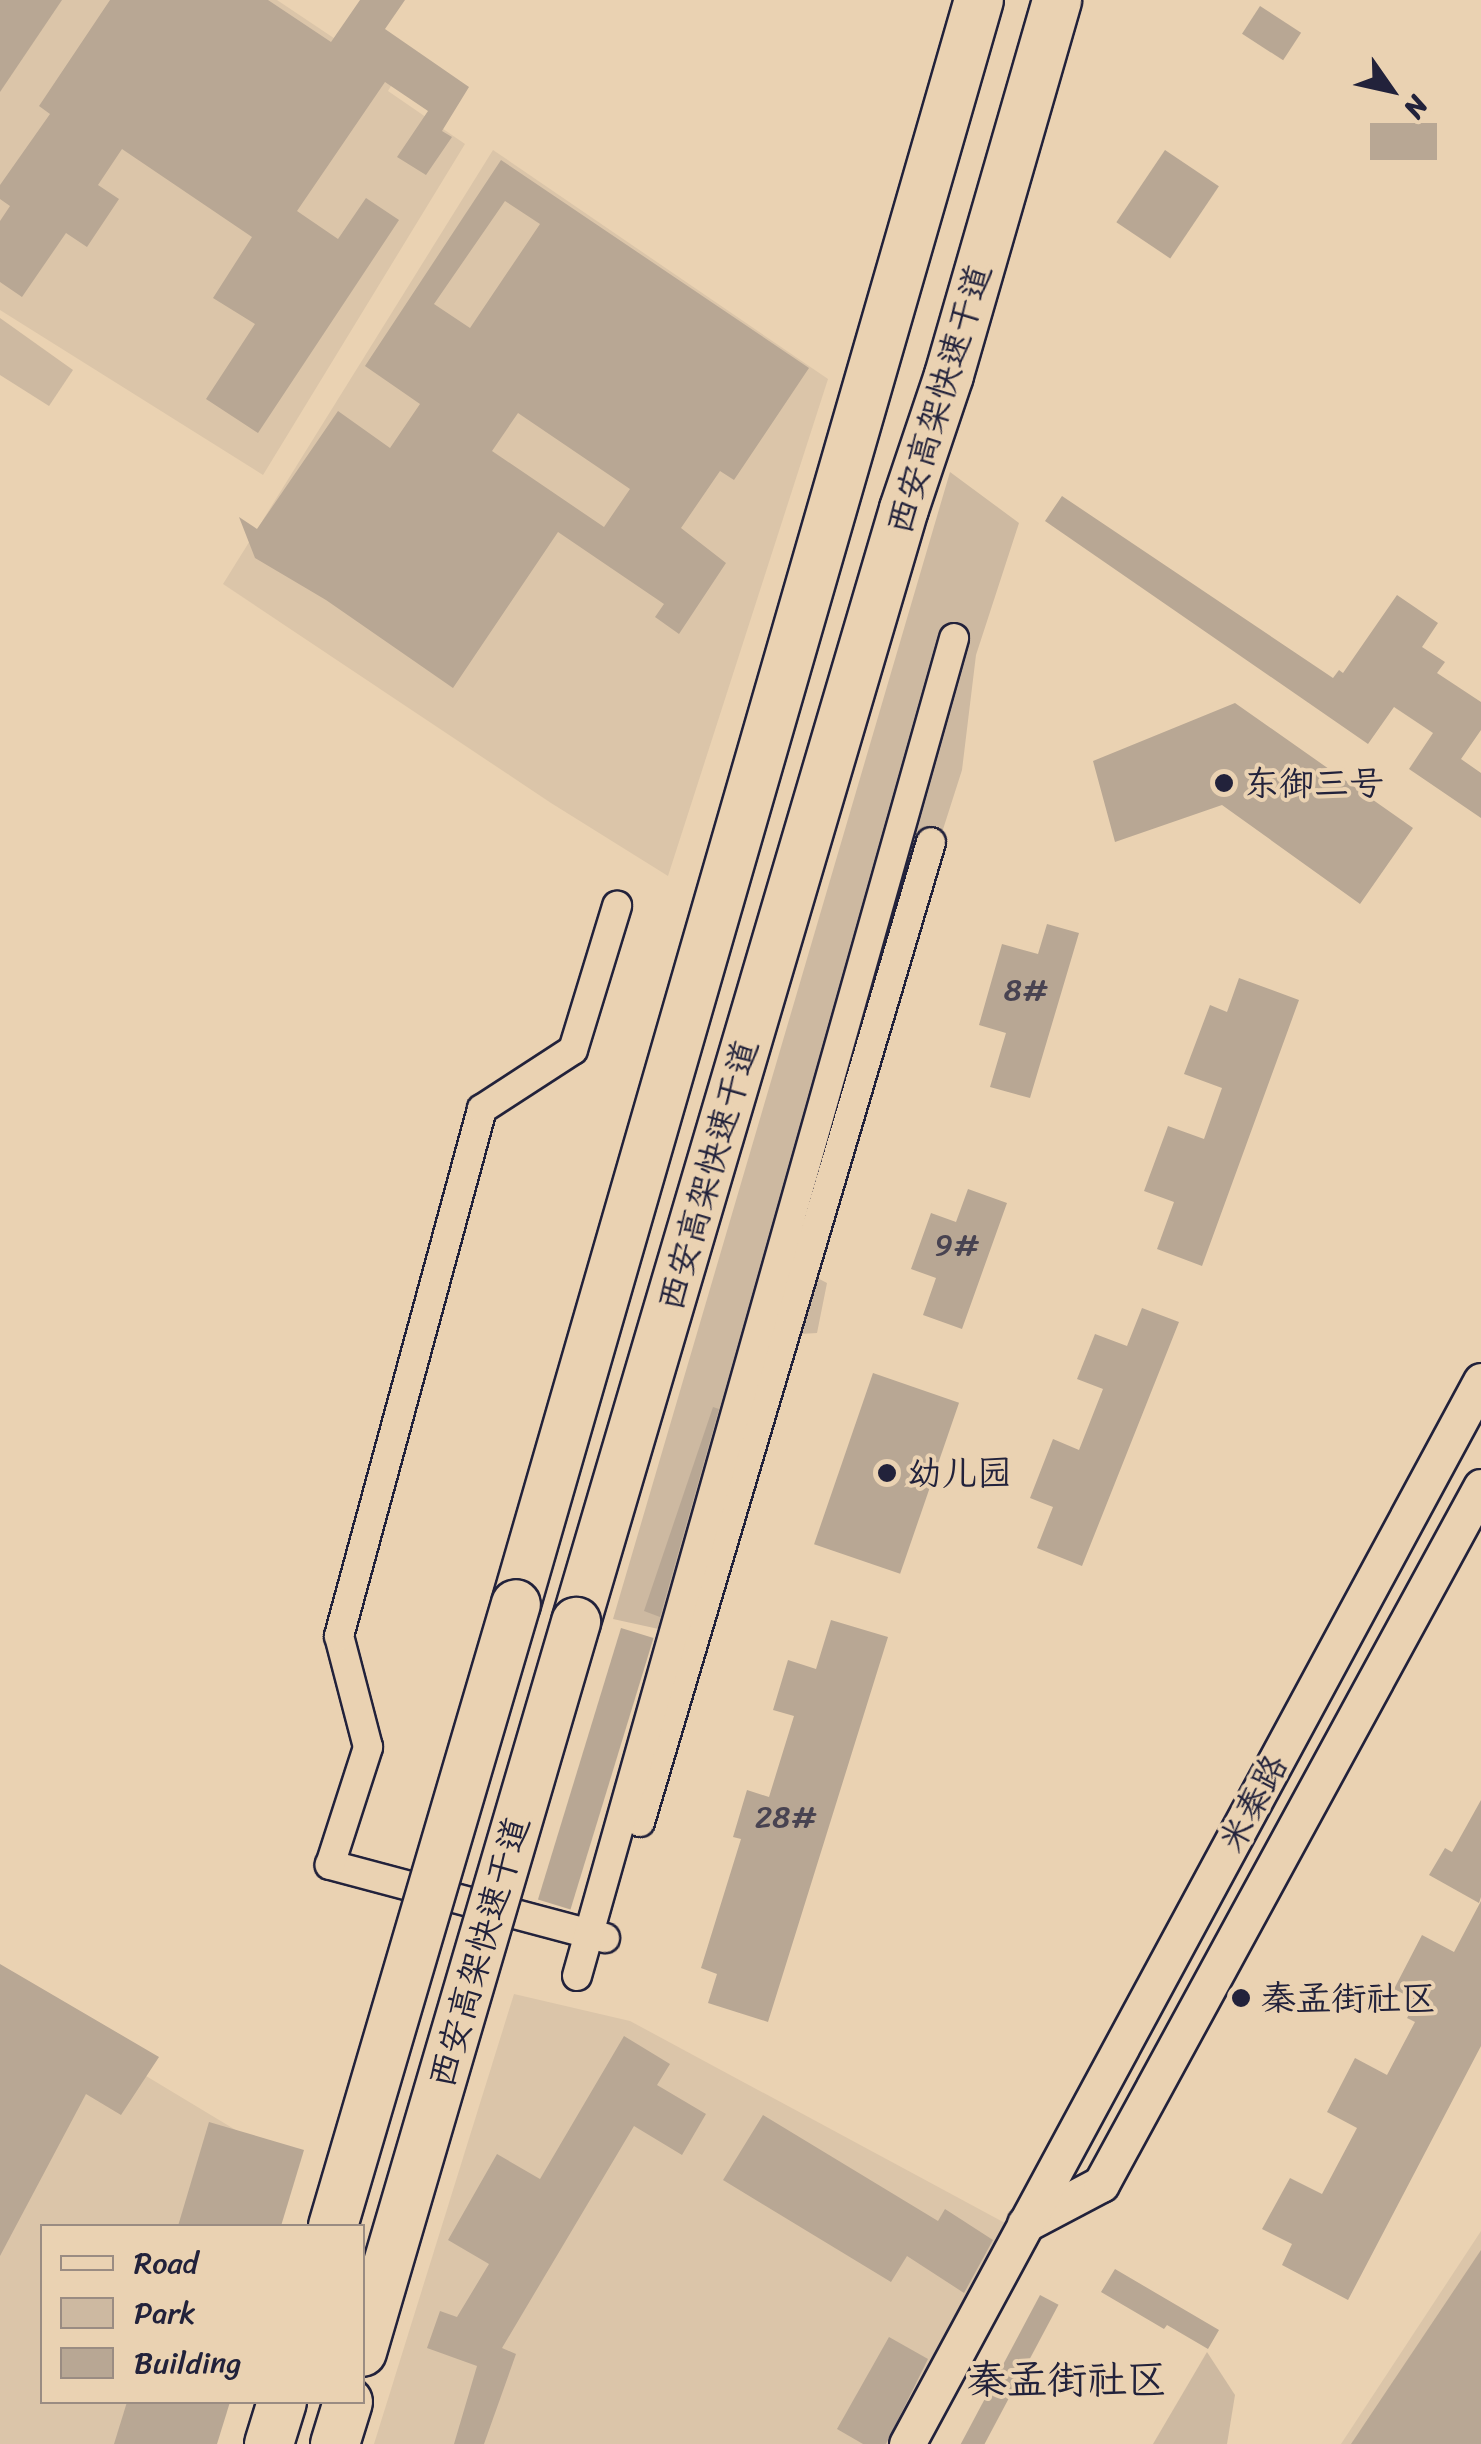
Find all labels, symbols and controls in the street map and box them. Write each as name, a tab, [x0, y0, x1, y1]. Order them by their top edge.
north arrow	[1341, 40, 1441, 140]
text: N	[1391, 85, 1442, 129]
street label: 西安高架快速干道	[878, 259, 1000, 539]
place label: 东御三号	[1244, 762, 1384, 804]
marker: 东御三号	[1213, 772, 1235, 794]
house number: 8#	[1004, 972, 1046, 1008]
street label: 西安高架快速干道	[649, 1035, 767, 1315]
house number: 9#	[935, 1227, 977, 1263]
place label: 幼儿园	[907, 1452, 1012, 1494]
marker: 幼儿园	[876, 1462, 898, 1484]
street label: 米秦路	[1210, 1747, 1296, 1859]
house number: 28#	[755, 1799, 815, 1835]
street label: 西安高架快速干道	[420, 1812, 538, 2092]
place label: 秦孟街社区	[1261, 1977, 1436, 2019]
marker: 秦孟街社区	[1230, 1987, 1252, 2009]
legend	[40, 2224, 365, 2404]
text: Road	[134, 2236, 198, 2290]
text: Park	[134, 2286, 196, 2340]
text: Building	[134, 2336, 241, 2390]
district label: 秦孟街社区	[967, 2356, 1167, 2404]

